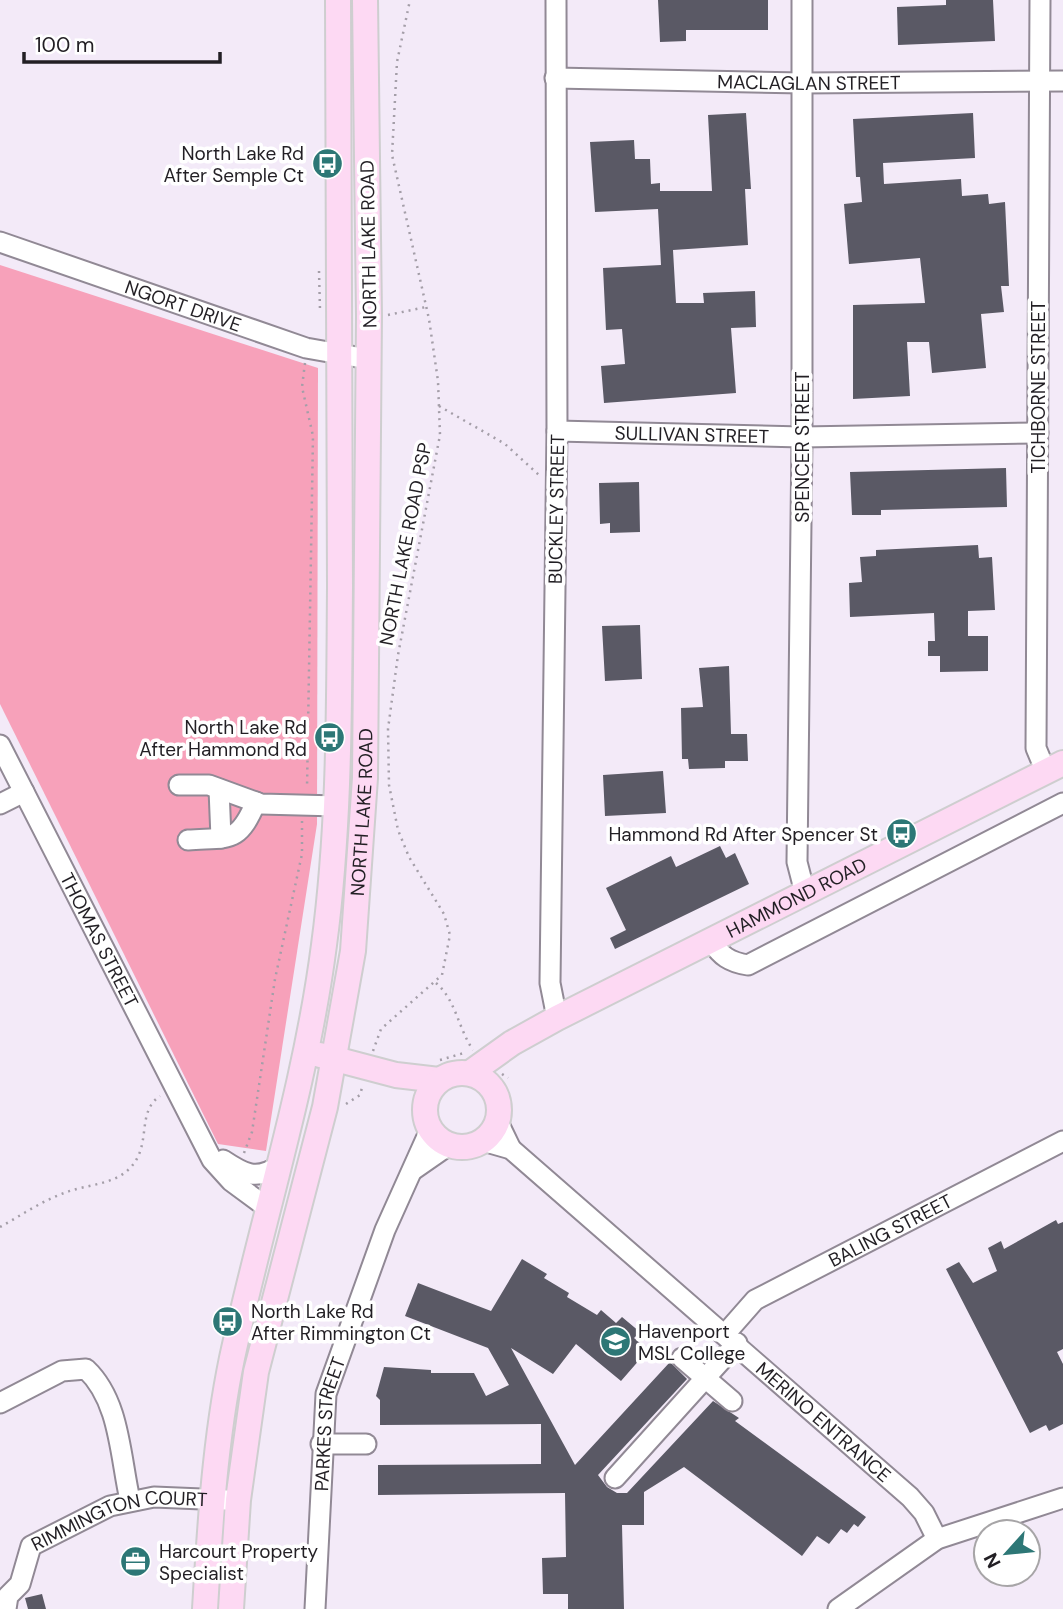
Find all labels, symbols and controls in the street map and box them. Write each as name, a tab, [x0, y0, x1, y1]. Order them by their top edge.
scale bar	[24, 21, 220, 65]
text: 100 m	[35, 31, 95, 59]
street label: MACLAGLAN STREET	[717, 69, 901, 96]
place label: North Lake Rd After Semple Ct	[163, 141, 304, 188]
bus stop icon: North Lake Rd After Semple Ct	[310, 147, 344, 181]
street label: NORTH LAKE ROAD	[355, 160, 382, 328]
street label: NGORT DRIVE	[122, 274, 245, 338]
street label: TICHBORNE STREET	[1026, 300, 1051, 473]
street label: SPENCER STREET	[790, 371, 815, 523]
street label: SULLIVAN STREET	[614, 420, 770, 449]
street label: BUCKLEY STREET	[543, 433, 570, 584]
street label: NORTH LAKE ROAD PSP	[374, 441, 437, 648]
place label: North Lake Rd After Hammond Rd	[139, 715, 307, 762]
bus stop icon: North Lake Rd After Hammond Rd	[313, 721, 347, 755]
street label: NORTH LAKE ROAD	[345, 728, 378, 897]
bus stop icon: Hammond Rd After Spencer St	[884, 817, 918, 851]
place label: Hammond Rd After Spencer St	[608, 822, 878, 847]
street label: HAMMOND ROAD	[722, 852, 871, 944]
street label: THOMAS STREET	[54, 869, 144, 1012]
street label: BALING STREET	[824, 1188, 957, 1273]
place label: North Lake Rd After Rimmington Ct	[251, 1299, 431, 1346]
bus stop icon: North Lake Rd After Rimmington Ct	[211, 1305, 245, 1339]
place label: Havenport MSL College	[638, 1319, 745, 1366]
school or university icon: Havenport MSL College	[598, 1325, 632, 1359]
street label: PARKES STREET	[309, 1353, 351, 1492]
street label: MERINO ENTRANCE	[751, 1356, 896, 1488]
street label: RIMMINGTON COURT	[27, 1484, 208, 1557]
north arrow	[972, 1518, 1042, 1588]
place label: Harcourt Property Specialist	[159, 1539, 319, 1586]
office icon: Harcourt Property Specialist	[119, 1545, 153, 1579]
text: N	[978, 1549, 1007, 1572]

